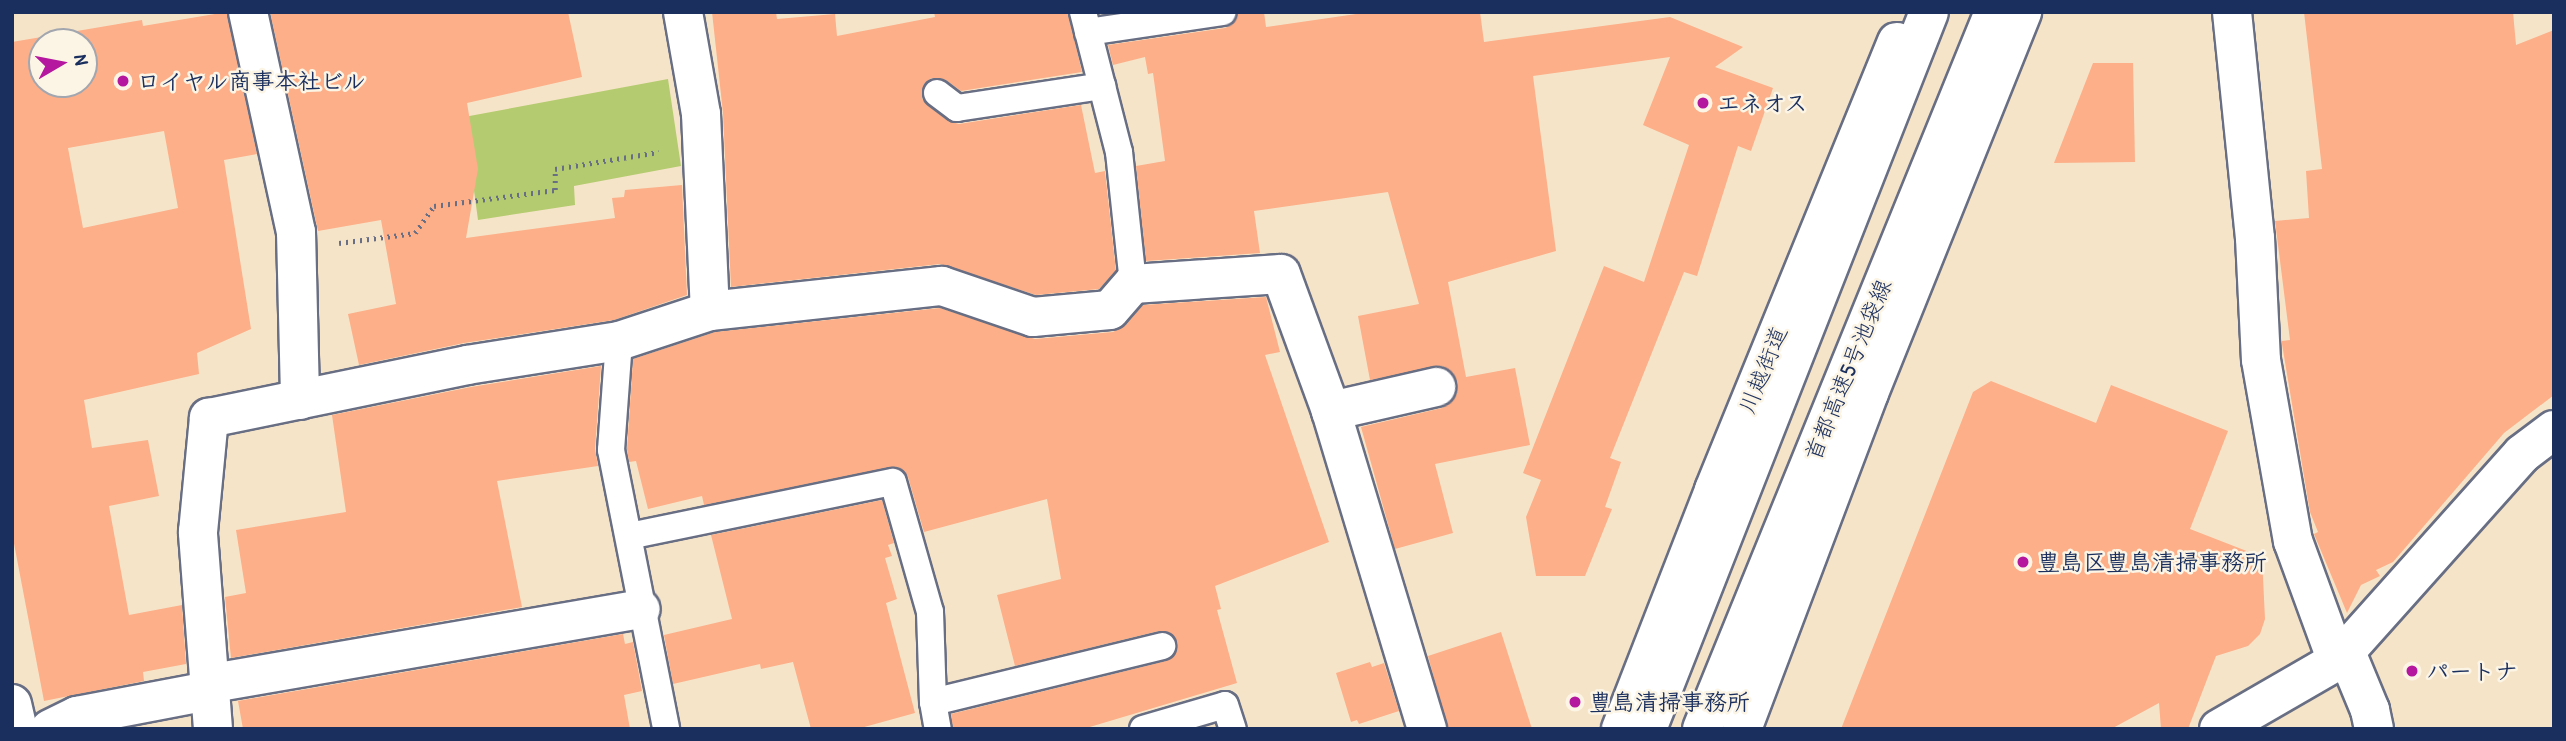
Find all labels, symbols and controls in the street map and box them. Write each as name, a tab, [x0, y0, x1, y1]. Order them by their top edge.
north arrow	[28, 28, 98, 98]
text: N	[68, 52, 95, 67]
place label: ロイヤル商事本社ビル	[137, 67, 367, 95]
marker: ロイヤル商事本社ビル	[115, 73, 131, 89]
place label: エネオス	[1717, 89, 1809, 117]
marker: エネオス	[1695, 95, 1711, 111]
street label: 首都高速5号池袋線	[1799, 275, 1897, 465]
street label: 川越街道	[1733, 322, 1793, 418]
place label: 豊島区豊島清掃事務所	[2037, 548, 2267, 576]
marker: 豊島区豊島清掃事務所	[2015, 554, 2031, 570]
place label: パートナ	[2426, 657, 2518, 685]
marker: パートナ	[2404, 663, 2420, 679]
place label: 豊島清掃事務所	[1589, 688, 1750, 716]
marker: 豊島清掃事務所	[1567, 694, 1583, 710]

